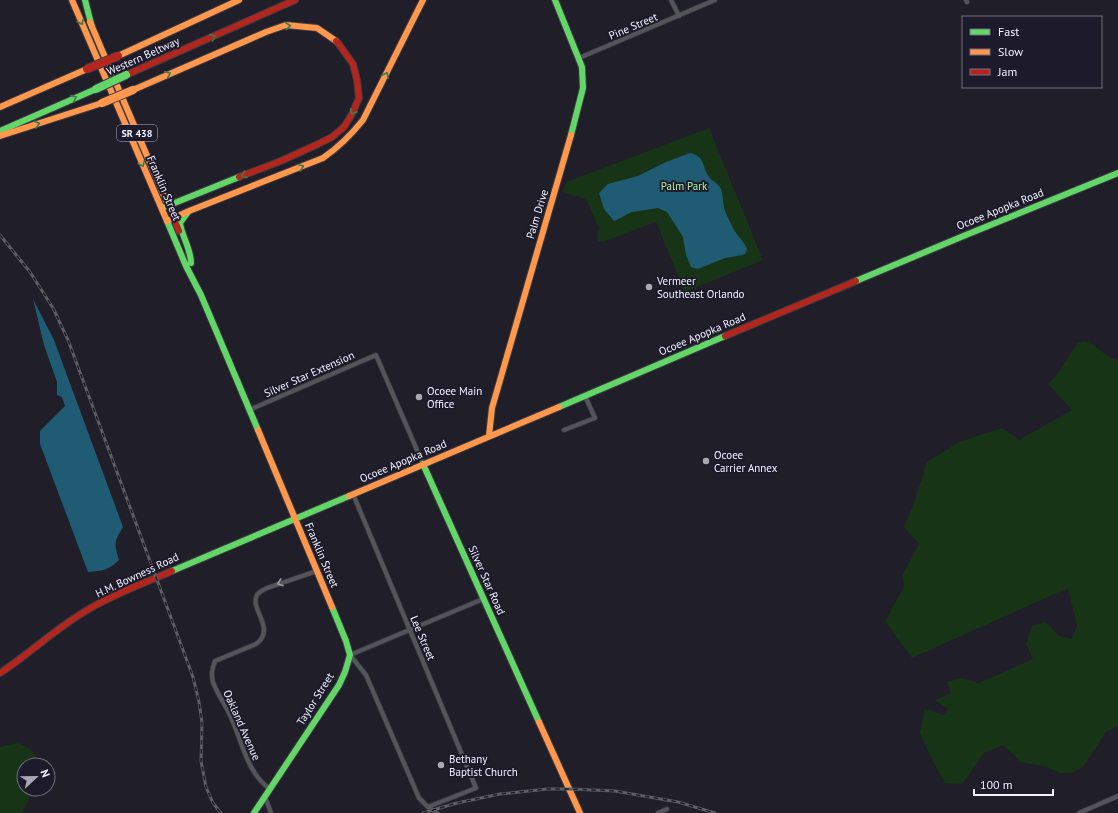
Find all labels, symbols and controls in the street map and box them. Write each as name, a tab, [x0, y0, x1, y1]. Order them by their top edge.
street label: Pine Street	[606, 9, 660, 43]
legend	[962, 16, 1102, 88]
one-way arrow	[76, 18, 84, 26]
one-way arrow	[285, 21, 292, 30]
text: Fast	[998, 24, 1019, 39]
street label: Western Beltway	[104, 33, 182, 78]
one-way arrow	[208, 34, 216, 42]
text: Slow	[998, 44, 1023, 59]
text: Jam	[997, 64, 1017, 79]
one-way arrow	[165, 71, 172, 79]
one-way arrow	[381, 72, 389, 79]
one-way arrow	[70, 95, 78, 103]
one-way arrow	[350, 107, 358, 115]
one-way arrow	[33, 120, 40, 129]
road number: SR 438	[117, 125, 157, 141]
street label: Franklin Street	[144, 153, 184, 223]
one-way arrow	[137, 159, 145, 167]
one-way arrow	[296, 164, 304, 172]
one-way arrow	[240, 171, 247, 179]
park label: Palm Park	[661, 179, 708, 193]
street label: Ocoee Apopka Road	[954, 185, 1046, 233]
street label: Palm Drive	[523, 187, 551, 240]
place label: Vermeer Southeast Orlando	[656, 274, 745, 301]
marker: Vermeer Southeast Orlando	[644, 282, 654, 292]
street label: Ocoee Apopka Road	[656, 309, 748, 359]
street label: Silver Star Extension	[262, 348, 356, 400]
place label: Ocoee Main Office	[427, 384, 482, 411]
marker: Ocoee Main Office	[414, 392, 424, 402]
street label: Ocoee Apopka Road	[357, 436, 449, 486]
place label: Ocoee Carrier Annex	[714, 448, 778, 475]
marker: Ocoee Carrier Annex	[701, 456, 711, 466]
street label: Franklin Street	[302, 520, 342, 590]
street label: Silver Star Road	[465, 543, 509, 617]
street label: H.M. Bowness Road	[93, 550, 181, 600]
one-way arrow	[277, 578, 284, 587]
street label: Lee Street	[407, 614, 439, 663]
street label: Taylor Street	[293, 670, 337, 728]
street label: Oakland Avenue	[220, 688, 264, 763]
place label: Bethany Baptist Church	[449, 752, 518, 779]
north arrow	[16, 757, 56, 797]
marker: Bethany Baptist Church	[436, 760, 446, 770]
text: N	[37, 767, 53, 779]
scale bar	[974, 771, 1053, 797]
text: 100 m	[980, 777, 1013, 792]

